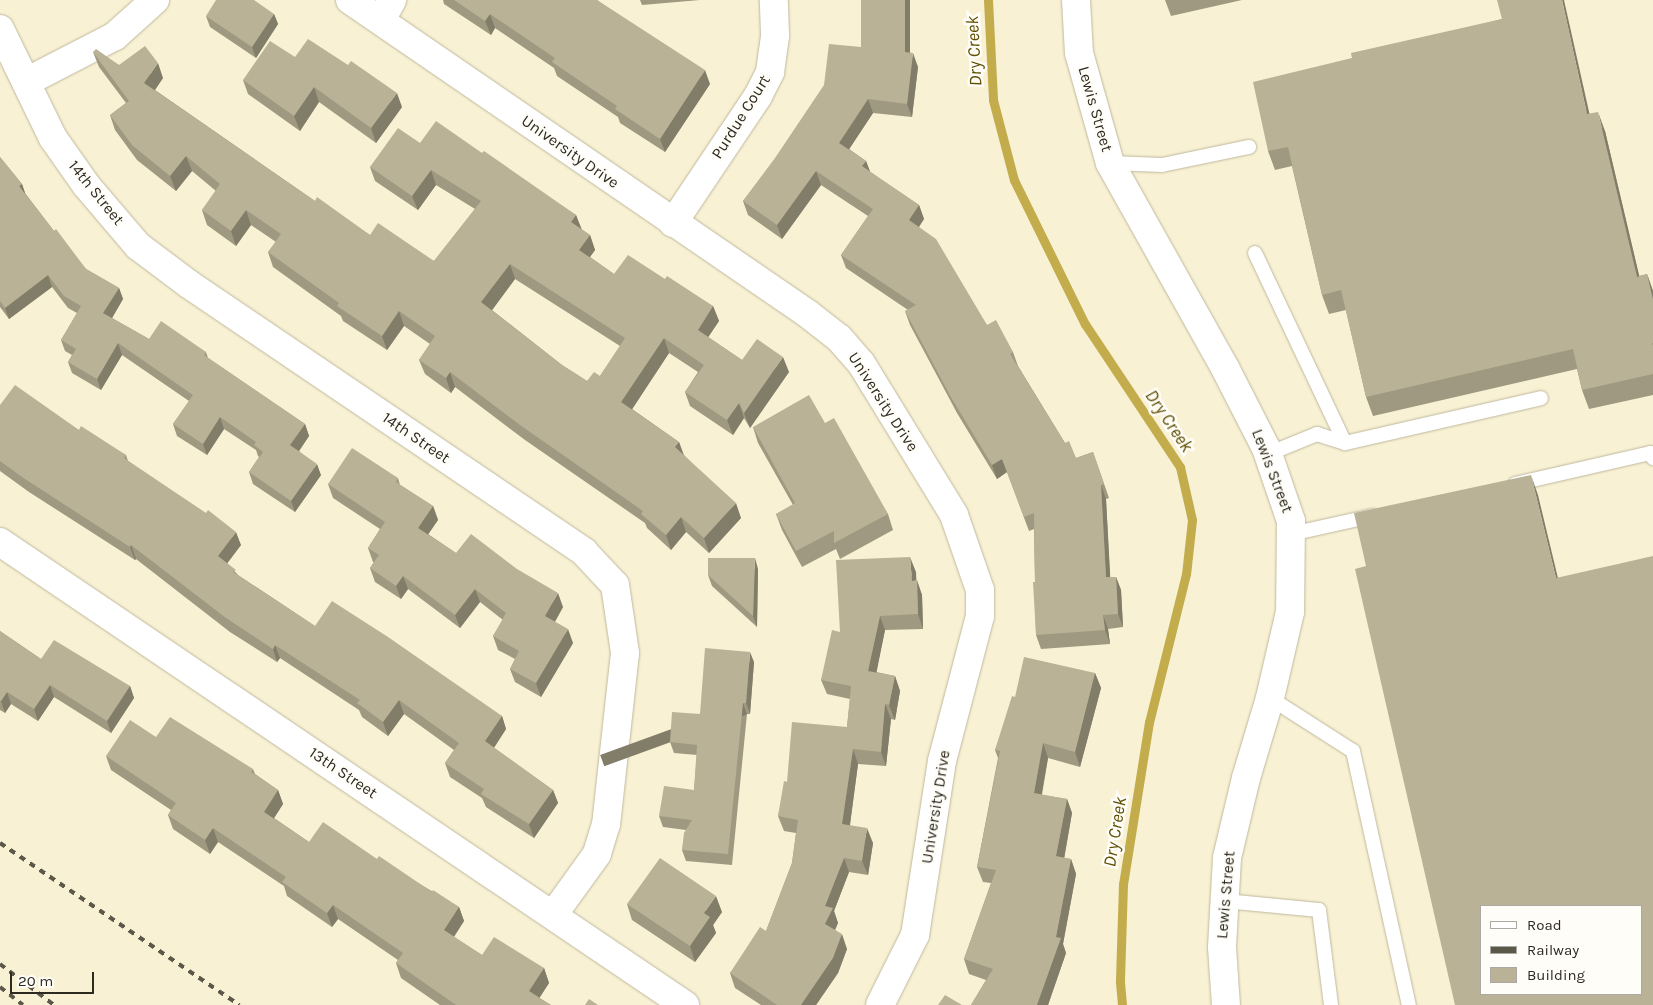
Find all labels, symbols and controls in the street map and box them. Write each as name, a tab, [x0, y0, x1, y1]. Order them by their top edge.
water label: Dry Creek	[961, 15, 987, 87]
street label: Lewis Street	[1074, 64, 1116, 154]
street label: Purdue Court	[708, 71, 774, 163]
street label: University Drive	[518, 111, 622, 193]
street label: 14th Street	[64, 157, 128, 229]
street label: University Drive	[844, 349, 922, 455]
water label: Dry Creek	[1140, 386, 1198, 456]
street label: 14th Street	[378, 408, 454, 468]
street label: Lewis Street	[1247, 426, 1297, 516]
street label: 13th Street	[305, 743, 381, 803]
street label: University Drive	[918, 749, 954, 865]
water label: Dry Creek	[1099, 795, 1131, 869]
street label: Lewis Street	[1213, 850, 1239, 940]
legend	[1480, 905, 1643, 995]
text: Road	[1527, 916, 1562, 934]
text: Railway	[1527, 941, 1579, 959]
scale bar	[12, 962, 96, 994]
text: Building	[1527, 966, 1585, 984]
text: 20 m	[18, 972, 53, 990]

